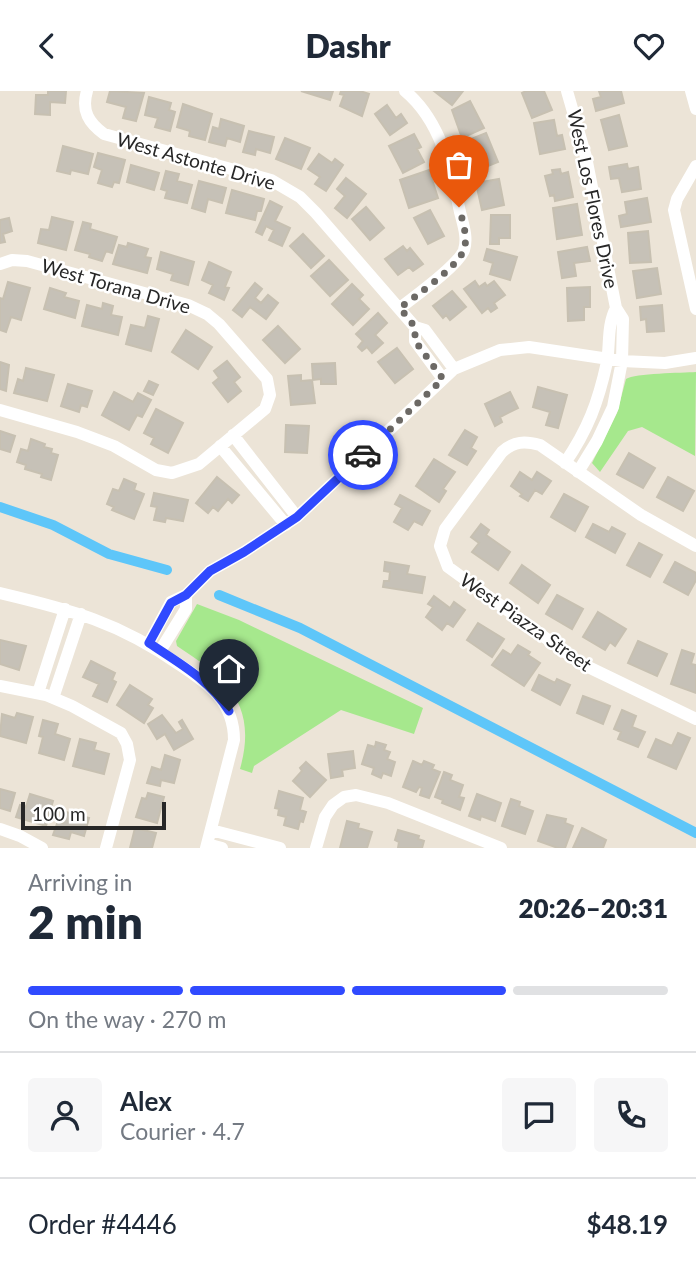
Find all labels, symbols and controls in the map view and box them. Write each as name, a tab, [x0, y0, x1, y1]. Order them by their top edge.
text: Dashr	[305, 26, 391, 65]
icon: back	[28, 27, 66, 65]
icon: heart	[630, 27, 668, 65]
street label: West Los Flores Drive	[563, 107, 624, 290]
street label: West Astonte Drive	[114, 127, 278, 194]
pin	[429, 135, 489, 207]
icon: bag	[440, 146, 478, 184]
street label: West Torana Drive	[39, 253, 193, 318]
courier	[328, 420, 398, 490]
icon: car	[344, 436, 382, 474]
street label: West Piazza Street	[456, 568, 597, 676]
pin	[199, 639, 259, 711]
icon: home	[210, 650, 248, 688]
scale bar	[21, 799, 166, 831]
text: 100 m	[32, 802, 86, 825]
text: Arriving in	[28, 868, 132, 896]
text: 20:26–20:31	[518, 892, 668, 924]
text: 2 min	[28, 894, 143, 949]
text: On the way · 270 m	[28, 1005, 227, 1033]
button: person	[28, 1078, 102, 1152]
button: chat	[502, 1078, 576, 1152]
button: phone	[594, 1078, 668, 1152]
text: Alex	[120, 1085, 172, 1117]
text: Courier · 4.7	[120, 1117, 245, 1145]
text: Order #4446	[28, 1208, 177, 1240]
text: $48.19	[586, 1208, 668, 1240]

